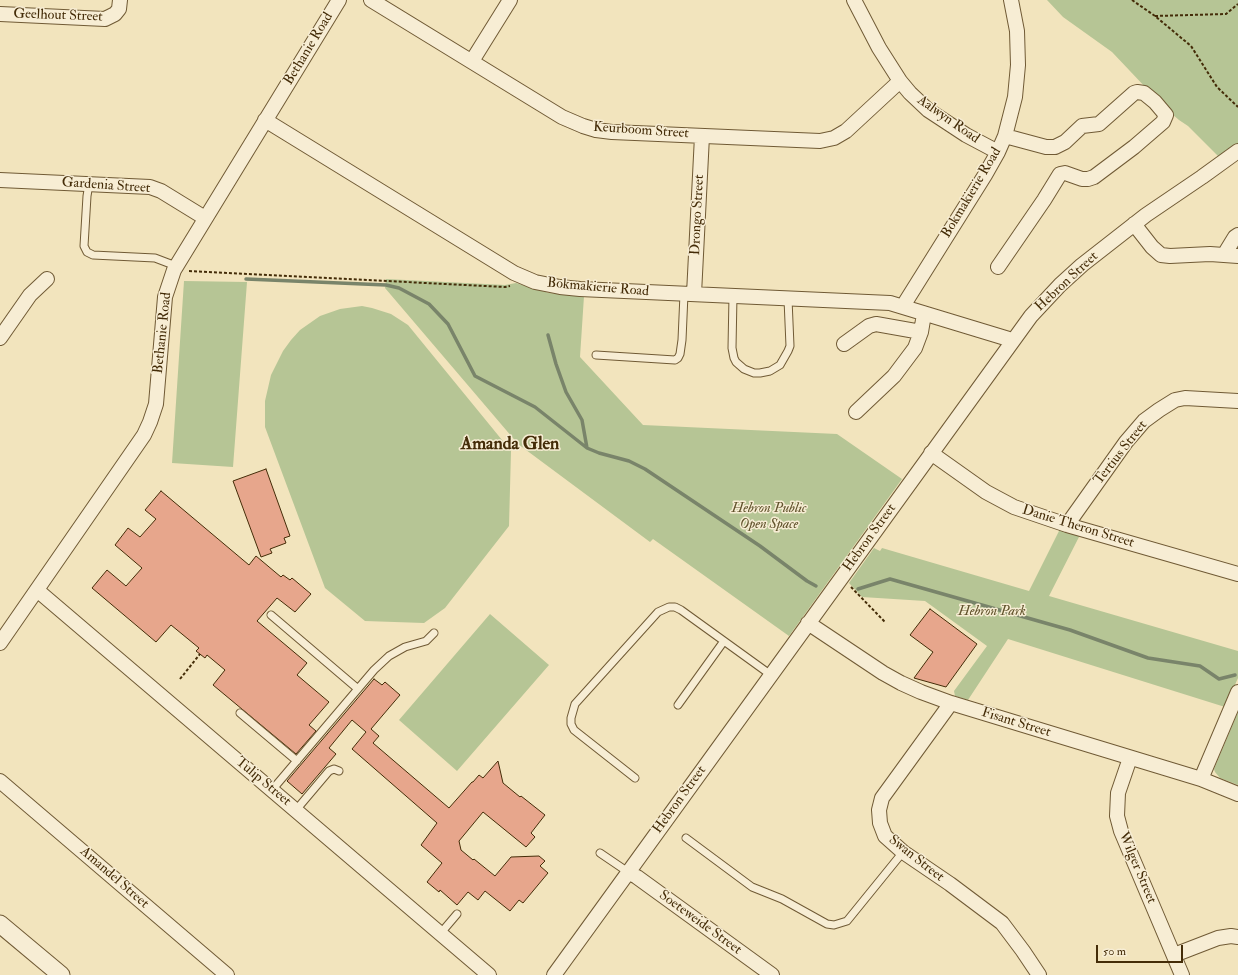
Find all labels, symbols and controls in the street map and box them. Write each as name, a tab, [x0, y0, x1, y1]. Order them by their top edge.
street label: Geelhout Street	[13, 6, 103, 26]
street label: Bethanie Road	[281, 10, 337, 88]
street label: Aalwyn Road	[914, 92, 982, 148]
street label: Keurboom Street	[593, 119, 689, 143]
street label: Bokmakierie Road	[938, 145, 1006, 241]
street label: Drongo Street	[687, 174, 709, 256]
street label: Gardenia Street	[61, 175, 151, 197]
street label: Hebron Street	[1032, 249, 1102, 315]
street label: Bokmakierie Road	[546, 275, 650, 301]
street label: Bethanie Road	[150, 292, 176, 374]
street label: Tertius Street	[1091, 418, 1151, 488]
district label: Amanda Glen	[461, 434, 559, 456]
park label: Hebron Public Open Space	[732, 501, 806, 534]
street label: Hebron Street	[840, 501, 900, 575]
street label: Danie Theron Street	[1020, 502, 1136, 552]
park label: Hebron Park	[958, 604, 1026, 620]
street label: Fisant Street	[979, 705, 1053, 741]
street label: Tulip Street	[232, 754, 294, 810]
street label: Hebron Street	[650, 763, 710, 837]
street label: Wilger Street	[1114, 830, 1160, 906]
street label: Swan Street	[885, 832, 947, 886]
street label: Amandel Street	[76, 844, 152, 912]
street label: Soeteweide Street	[655, 887, 745, 959]
scale bar	[1098, 937, 1185, 963]
text: 50 m	[1103, 944, 1126, 959]

